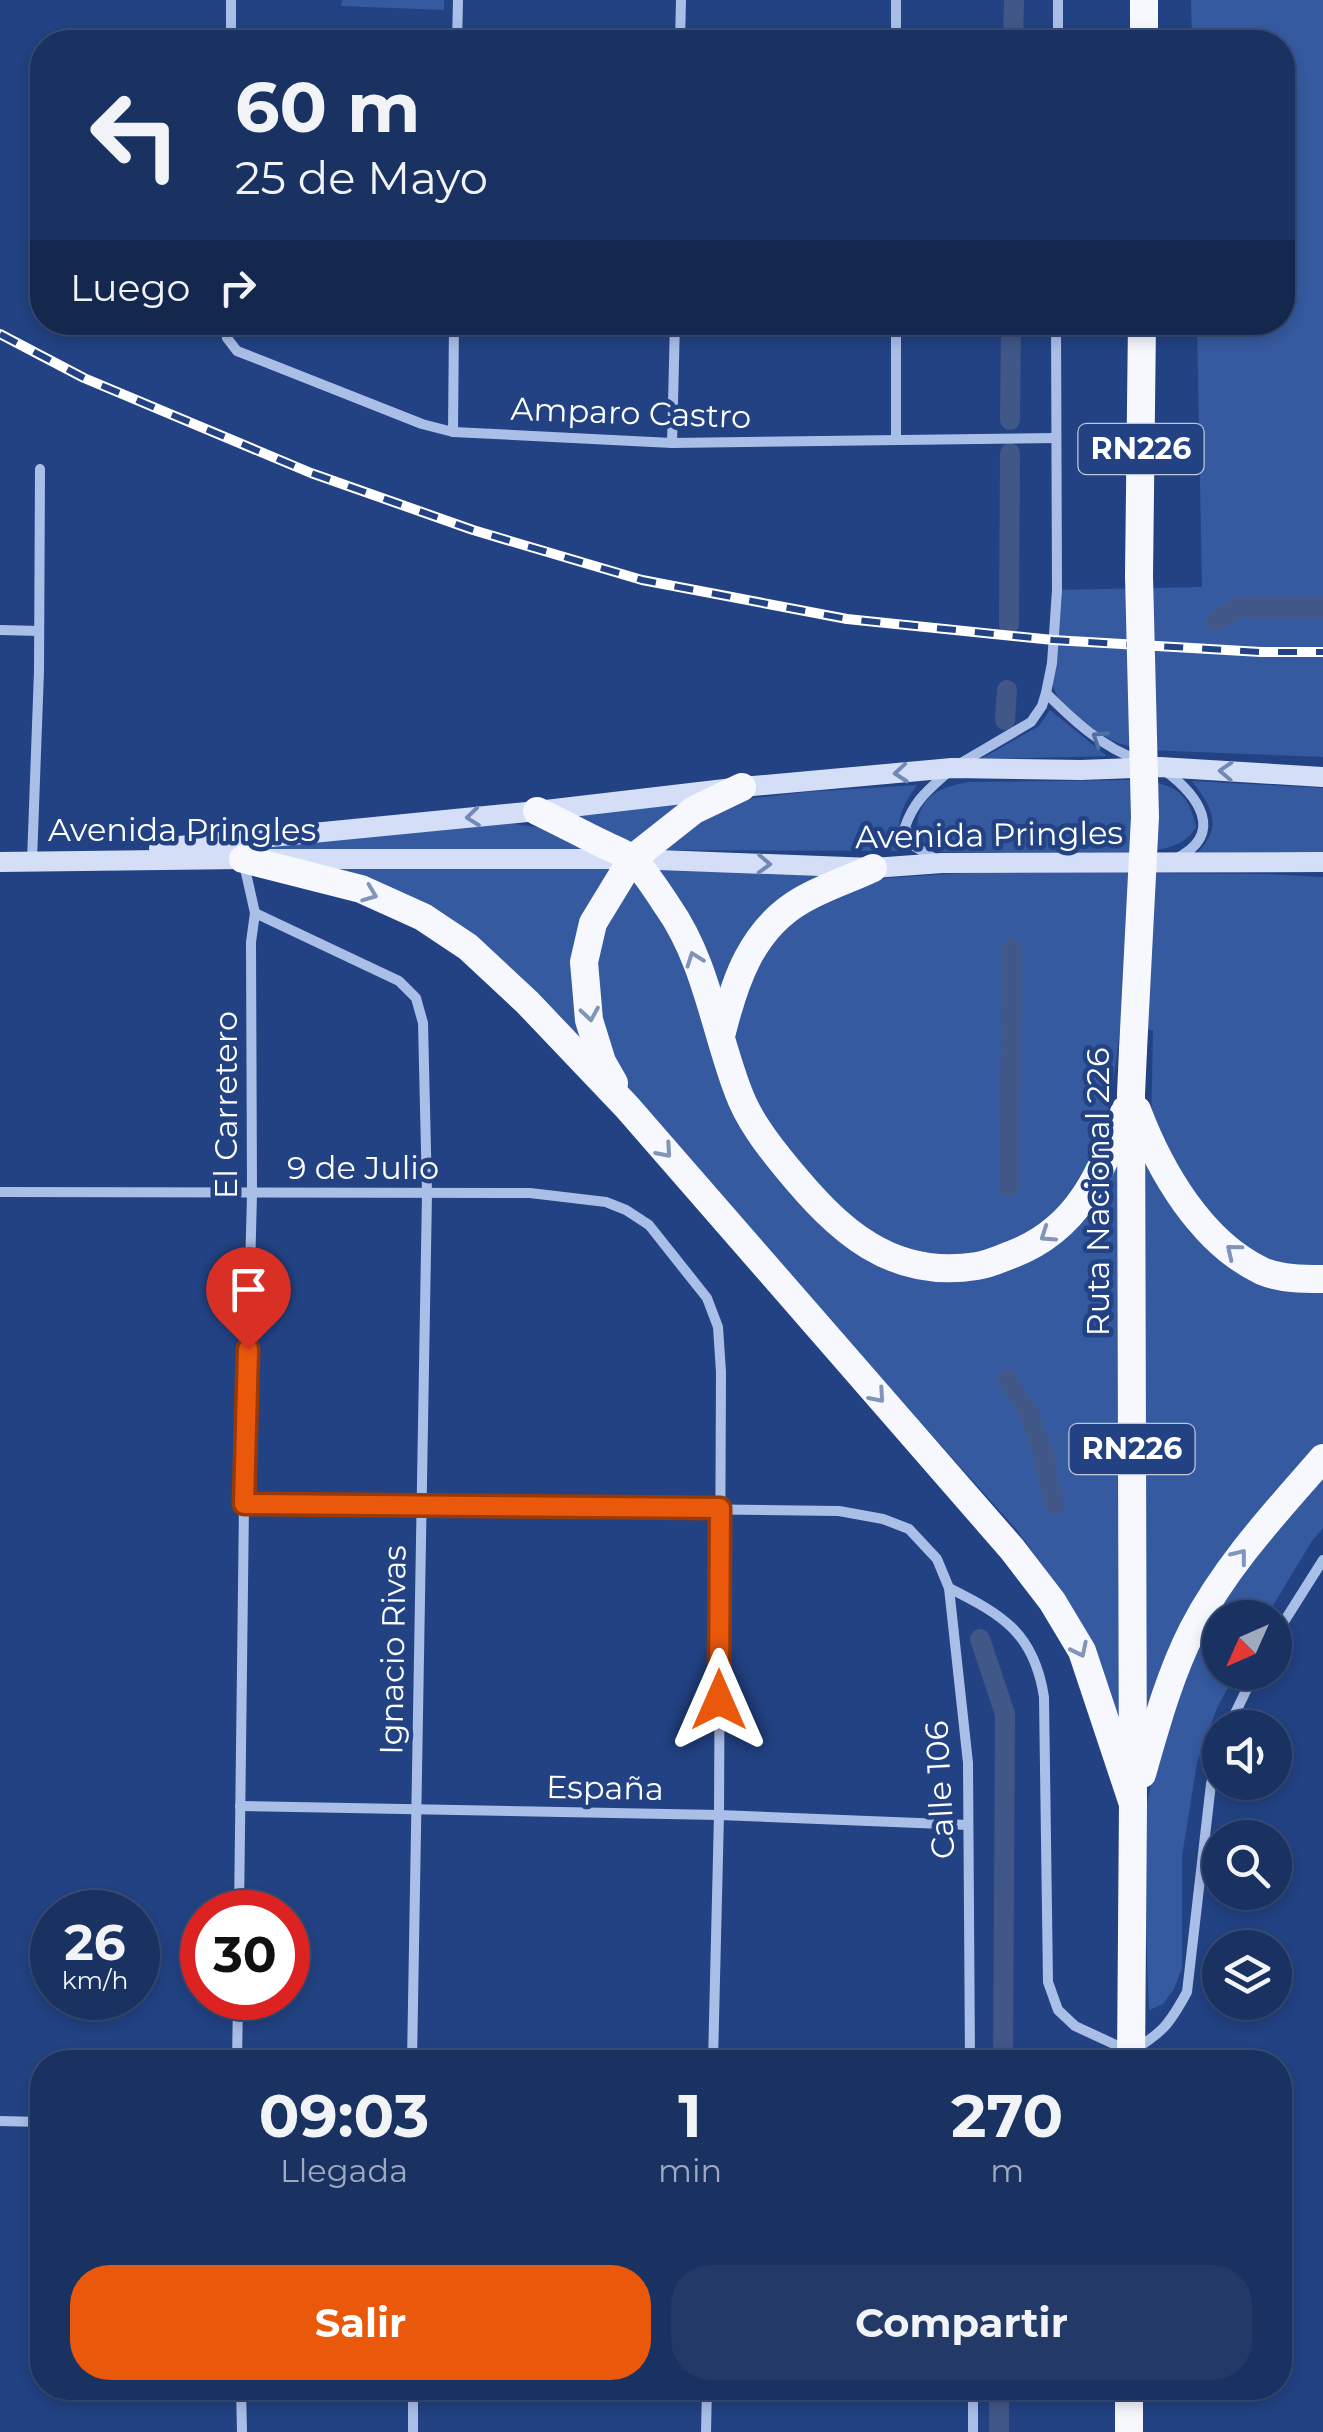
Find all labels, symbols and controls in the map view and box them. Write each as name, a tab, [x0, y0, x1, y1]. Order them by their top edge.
text: 60 m	[235, 64, 420, 150]
icon: left	[70, 70, 200, 200]
text: 25 de Mayo	[235, 150, 488, 205]
icon: right	[210, 260, 265, 315]
text: Luego	[70, 264, 190, 311]
street label: Amparo Castro	[510, 389, 752, 436]
road number: RN226	[1078, 424, 1204, 474]
one-way arrow	[1091, 731, 1109, 750]
one-way arrow	[893, 761, 909, 783]
one-way arrow	[1217, 761, 1233, 782]
one-way arrow	[465, 806, 481, 827]
street label: Avenida Pringles	[48, 810, 316, 849]
street label: Avenida Pringles	[855, 813, 1123, 856]
one-way arrow	[757, 853, 773, 874]
one-way arrow	[361, 882, 378, 903]
one-way arrow	[685, 951, 706, 968]
one-way arrow	[579, 1006, 600, 1022]
street label: El Carretero	[206, 1011, 245, 1199]
street label: Ruta Nacional 226	[1078, 1048, 1117, 1336]
one-way arrow	[653, 1139, 671, 1158]
street label: 9 de Julio	[287, 1148, 439, 1187]
one-way arrow	[1039, 1223, 1058, 1241]
one-way arrow	[1227, 1245, 1245, 1263]
pin	[206, 1247, 291, 1350]
icon: arrive	[221, 1262, 276, 1317]
one-way arrow	[867, 1384, 885, 1403]
road number: RN226	[1070, 1424, 1194, 1474]
street label: Ignacio Rivas	[371, 1545, 414, 1755]
one-way arrow	[1229, 1549, 1246, 1567]
north arrow	[1202, 1600, 1292, 1690]
map controls	[1202, 1600, 1292, 2020]
one-way arrow	[1067, 1639, 1087, 1657]
position arrow	[667, 1648, 771, 1752]
button: sound	[1202, 1710, 1292, 1800]
street label: Calle 106	[916, 1720, 963, 1860]
street label: España	[546, 1767, 664, 1808]
button: search	[1202, 1820, 1292, 1910]
speed limit sign: 30	[180, 1890, 310, 2020]
text: 26	[64, 1912, 126, 1973]
button: layers	[1202, 1930, 1292, 2020]
text: km/h	[62, 1965, 128, 1995]
text: 09:03	[259, 2079, 429, 2152]
text: 1	[678, 2079, 702, 2152]
text: 270	[951, 2079, 1063, 2152]
text: Llegada	[280, 2151, 408, 2190]
text: min	[658, 2151, 722, 2190]
text: m	[990, 2151, 1024, 2190]
button: Salir	[70, 2265, 651, 2380]
button: Compartir	[671, 2265, 1252, 2380]

